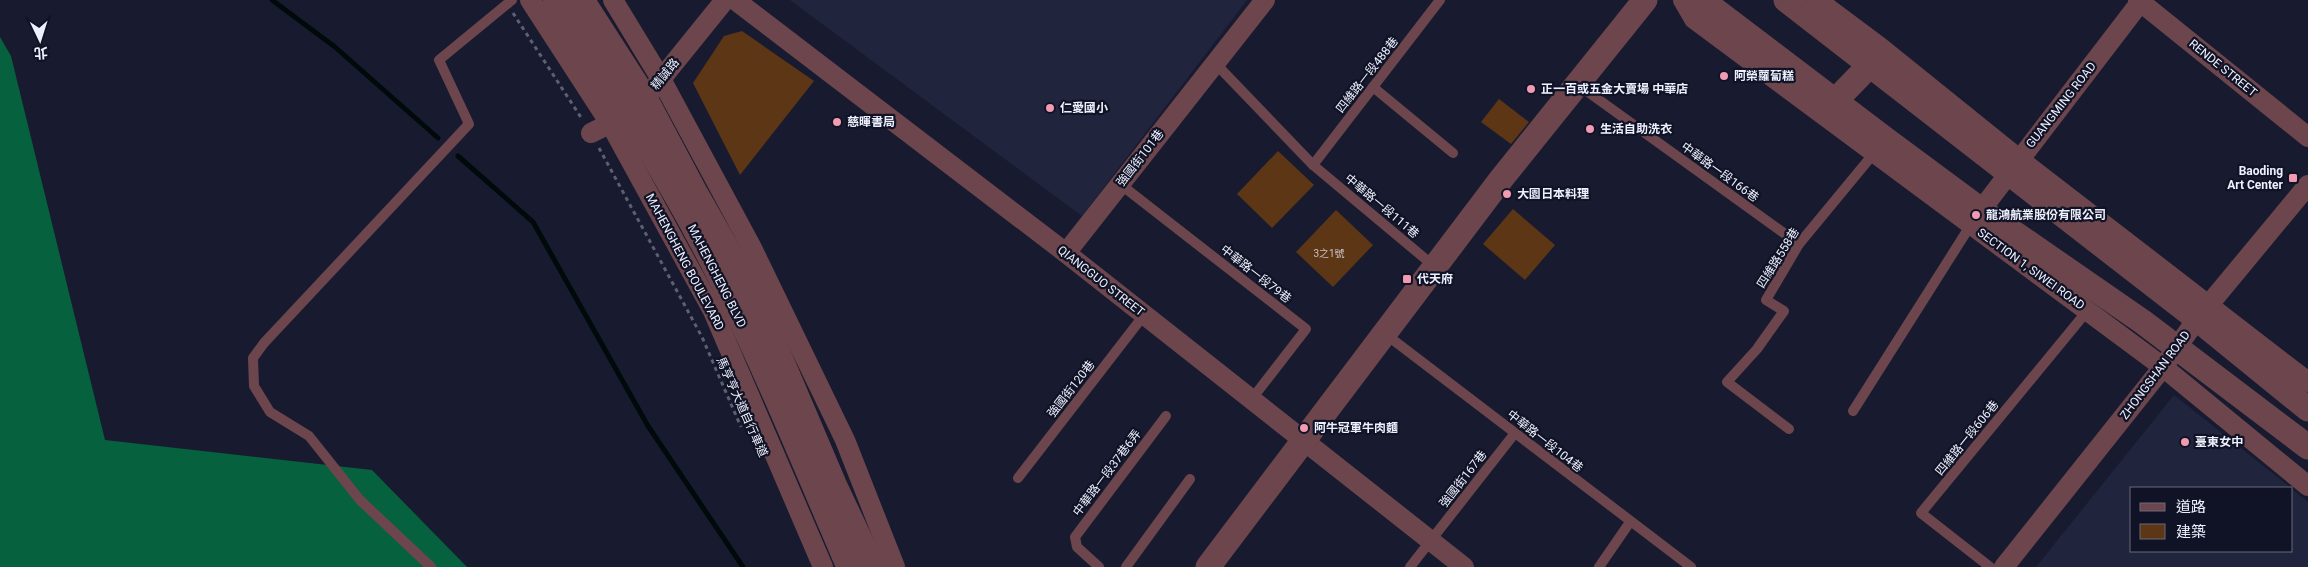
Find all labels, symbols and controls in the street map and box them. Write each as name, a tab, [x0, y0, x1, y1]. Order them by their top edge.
north arrow	[15, 15, 65, 65]
street label: 四維路一段488巷	[1333, 34, 1401, 116]
street label: RENDE STREET	[2186, 36, 2260, 100]
text: 北	[33, 44, 48, 61]
street label: 精誠路	[648, 56, 682, 92]
street label: GUANGMING ROAD	[2023, 59, 2099, 151]
place label: 阿榮蘿蔔糕	[1734, 69, 1794, 83]
marker: 阿榮蘿蔔糕	[1718, 70, 1730, 82]
place label: 正一百或五金大賣場 中華店	[1541, 82, 1688, 96]
marker: 正一百或五金大賣場 中華店	[1525, 83, 1537, 95]
place label: 仁愛國小	[1060, 101, 1108, 115]
marker: 仁愛國小	[1044, 102, 1056, 114]
place label: 慈暉書局	[847, 115, 895, 129]
marker: 慈暉書局	[831, 116, 843, 128]
place label: 生活自助洗衣	[1600, 122, 1672, 136]
marker: 生活自助洗衣	[1584, 123, 1596, 135]
street label: 強國街101巷	[1113, 127, 1167, 189]
street label: 中華路一段166巷	[1679, 139, 1761, 205]
place label: Baoding Art Center	[2227, 164, 2284, 192]
street label: 中華路一段111巷	[1342, 171, 1422, 241]
marker: Baoding Art Center	[2287, 172, 2299, 184]
place label: 大園日本料理	[1517, 187, 1589, 201]
marker: 大園日本料理	[1501, 188, 1513, 200]
street label: MAHENGHENG BOULEVARD	[643, 191, 727, 333]
place label: 龍鴻航業股份有限公司	[1986, 208, 2106, 222]
marker: 龍鴻航業股份有限公司	[1970, 209, 1982, 221]
street label: MAHENGHENG BLVD	[685, 222, 749, 330]
street label: 四維路558巷	[1754, 225, 1802, 291]
street label: SECTION 1, SIWEI ROAD	[1975, 225, 2087, 313]
street label: 中華路一段79巷	[1218, 242, 1294, 306]
street label: QIANGGUO STREET	[1055, 243, 1147, 319]
house number: 3之1號	[1313, 248, 1345, 259]
place label: 代天府	[1417, 272, 1453, 286]
marker: 代天府	[1401, 273, 1413, 285]
street label: ZHONGSHAN ROAD	[2117, 328, 2193, 422]
street label: 馬亨亨大道自行車道	[714, 355, 770, 459]
street label: 強國街120巷	[1044, 358, 1098, 420]
street label: 四維路一段606巷	[1933, 398, 2001, 478]
street label: 中華路一段104巷	[1504, 407, 1586, 475]
place label: 阿牛冠軍牛肉麵	[1314, 421, 1398, 435]
marker: 阿牛冠軍牛肉麵	[1298, 422, 1310, 434]
street label: 中華路一段37巷6弄	[1070, 427, 1144, 519]
place label: 臺東女中	[2195, 435, 2243, 449]
marker: 臺東女中	[2179, 436, 2191, 448]
street label: 強國街167巷	[1436, 448, 1490, 510]
legend	[2130, 487, 2293, 552]
text: 道路	[2176, 498, 2206, 516]
text: 建築	[2176, 523, 2206, 541]

